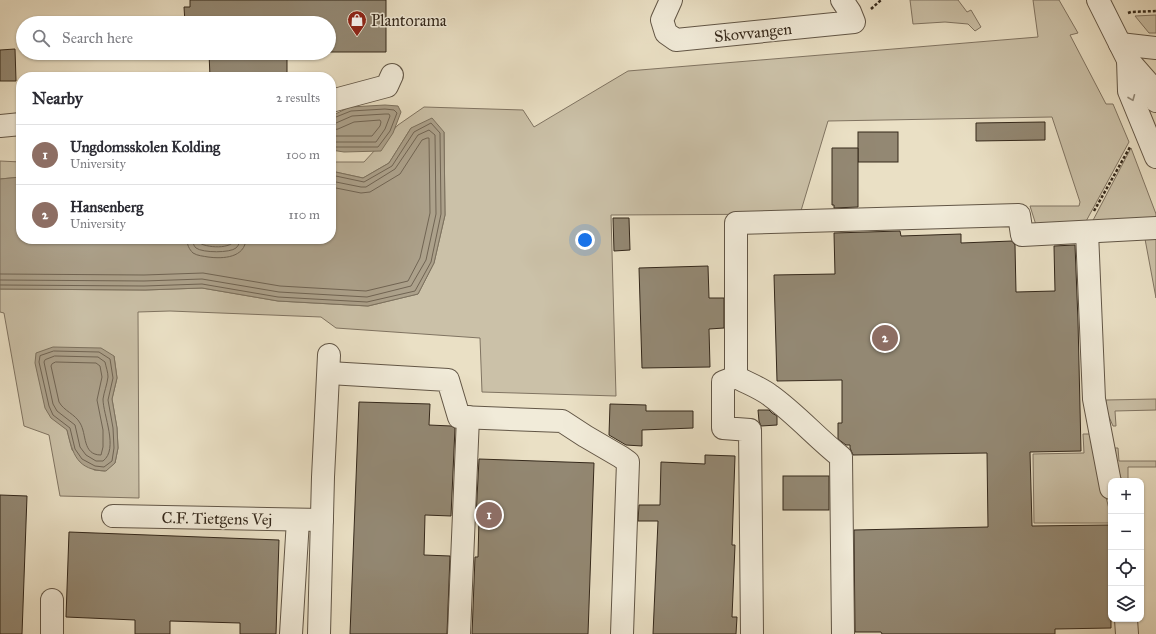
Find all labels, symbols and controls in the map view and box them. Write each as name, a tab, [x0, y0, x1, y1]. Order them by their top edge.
shop icon: Plantorama	[346, 9, 368, 37]
place label: Plantorama	[371, 11, 447, 30]
search box	[16, 16, 336, 60]
street label: Skovvangen	[713, 19, 793, 47]
icon: search	[30, 27, 52, 49]
text: Search here	[62, 29, 133, 47]
text: Nearby	[32, 88, 83, 109]
text: 2 results	[276, 90, 320, 106]
one-way arrow	[1128, 95, 1136, 102]
text: Ungdomsskolen Kolding	[70, 138, 220, 156]
text: 1	[42, 147, 48, 163]
text: 100 m	[286, 147, 320, 163]
text: University	[70, 156, 126, 172]
text: Hansenberg	[70, 198, 143, 216]
text: 2	[42, 207, 48, 223]
text: 110 m	[288, 207, 320, 223]
text: University	[70, 216, 126, 232]
your location	[575, 230, 595, 250]
pin: 2	[872, 323, 898, 353]
map controls	[1108, 478, 1144, 622]
button: +	[1108, 478, 1144, 514]
pin: 1	[476, 500, 502, 530]
street label: C.F. Tietgens Vej	[161, 508, 272, 530]
button: −	[1108, 514, 1144, 550]
button: locate	[1108, 550, 1144, 586]
button: layers	[1108, 586, 1144, 622]

